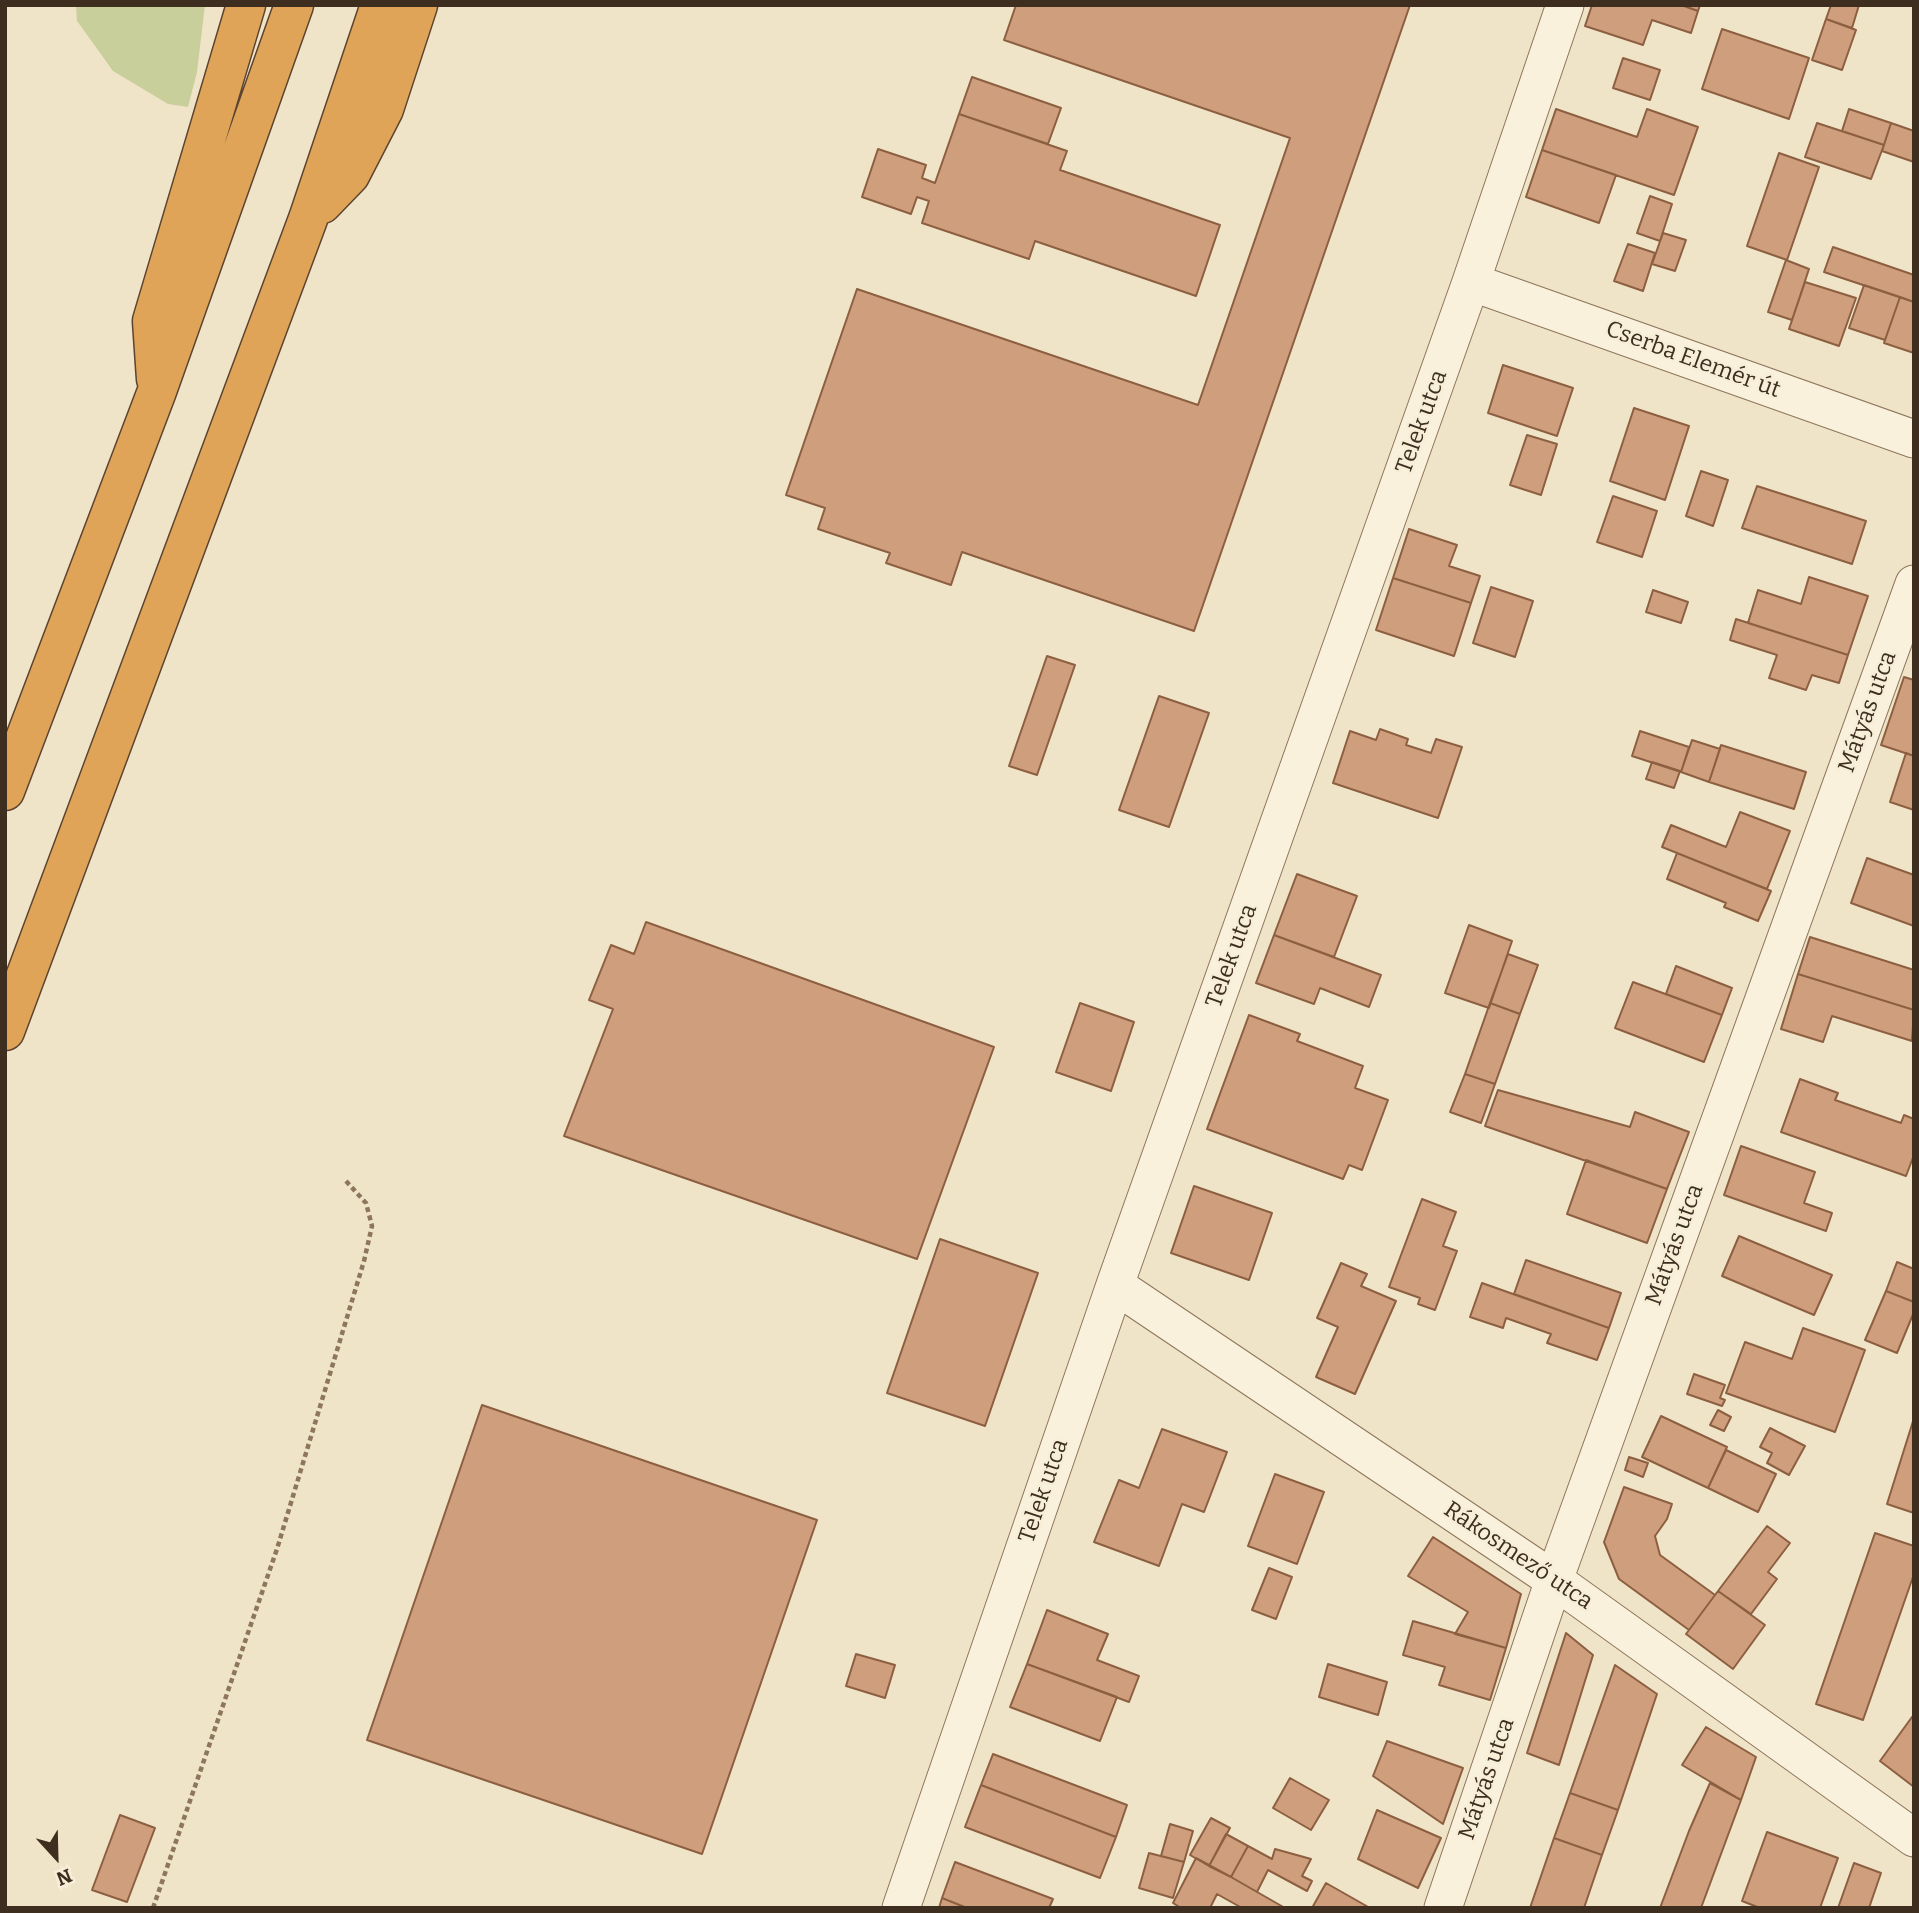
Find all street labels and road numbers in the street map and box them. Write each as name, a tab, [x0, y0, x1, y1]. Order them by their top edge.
street label: Cserba Elemér út	[1602, 316, 1784, 404]
street label: Telek utca	[1391, 367, 1453, 477]
street label: Mátyás utca	[1833, 648, 1903, 776]
street label: Telek utca	[1201, 901, 1263, 1011]
street label: Mátyás utca	[1640, 1181, 1710, 1309]
street label: Telek utca	[1013, 1435, 1075, 1547]
street label: Rákosmező utca	[1438, 1496, 1598, 1616]
street label: Mátyás utca	[1453, 1714, 1521, 1844]

